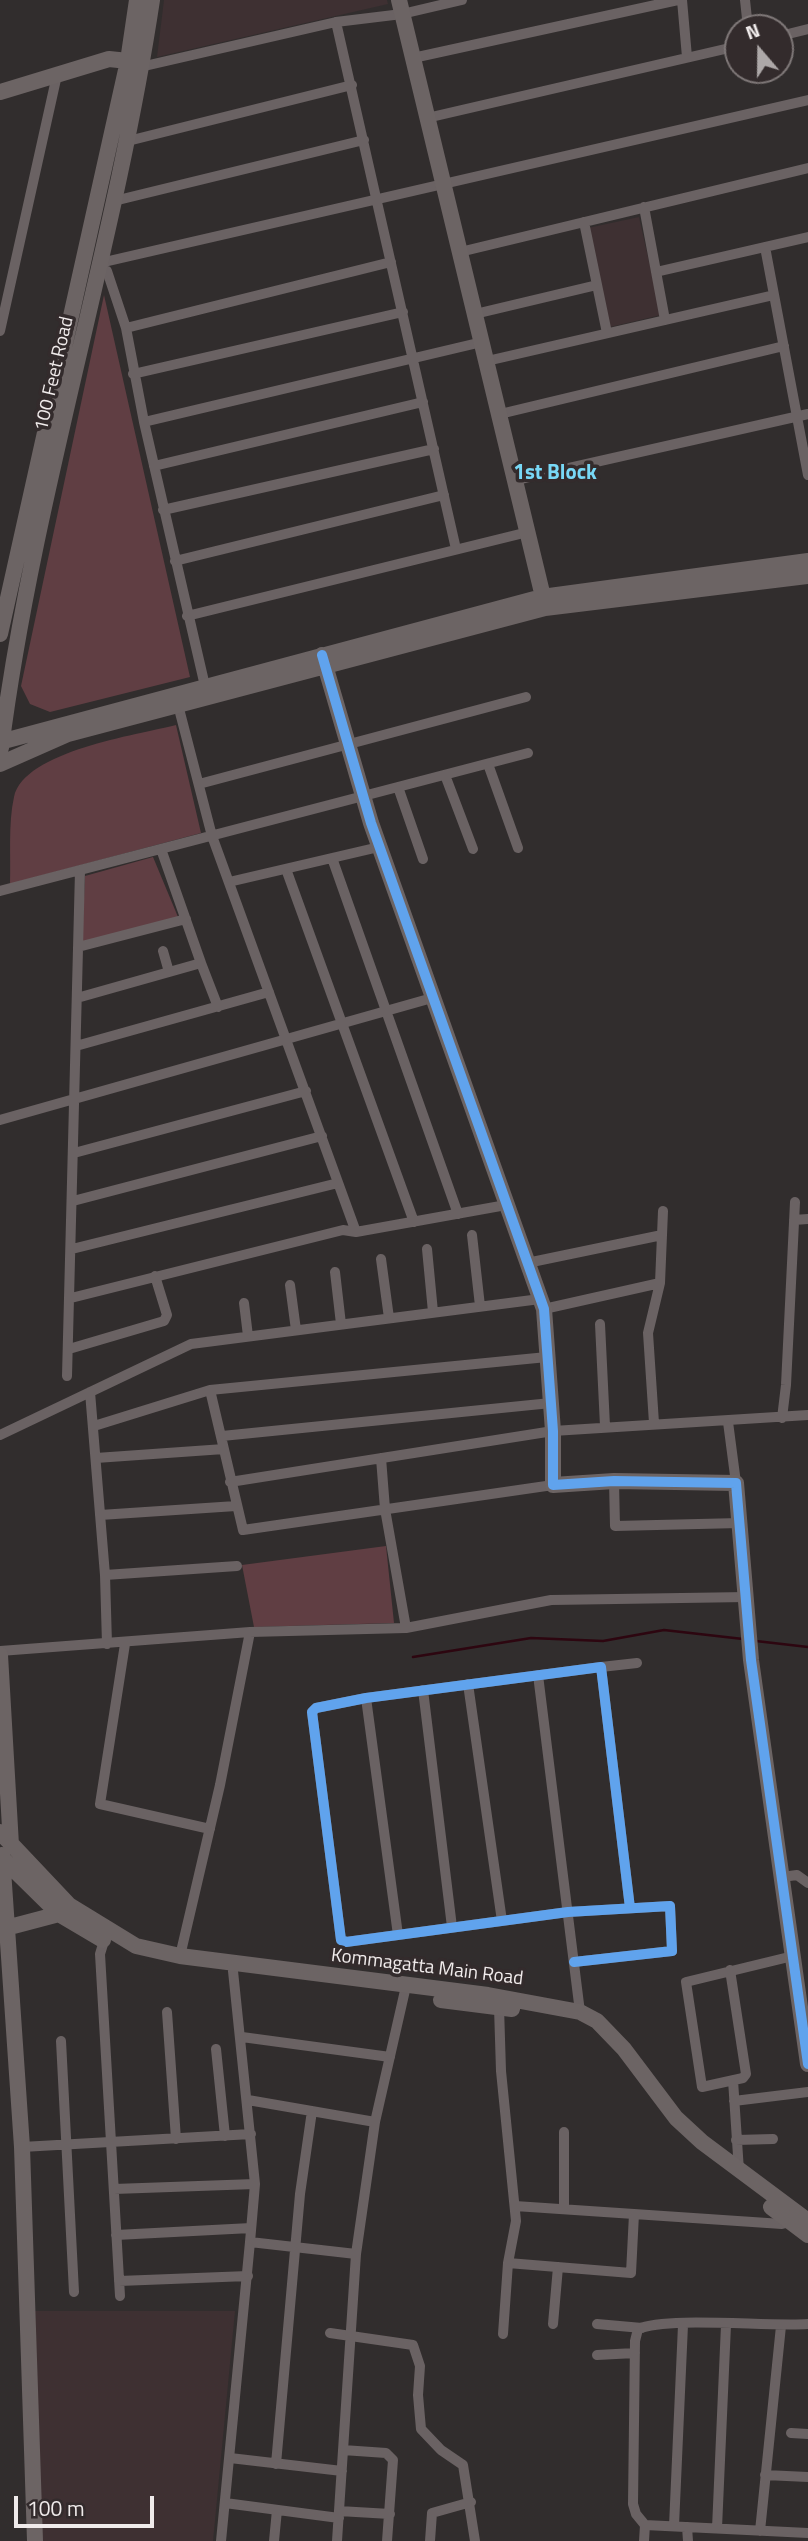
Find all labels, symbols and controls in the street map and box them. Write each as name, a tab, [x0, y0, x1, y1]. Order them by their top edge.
north arrow	[724, 14, 794, 84]
text: N	[741, 15, 763, 47]
street label: 100 Feet Road	[31, 314, 79, 434]
district label: 1st Block	[513, 461, 597, 487]
street label: Kommagatta Main Road	[330, 1945, 524, 1991]
scale bar	[18, 2482, 158, 2526]
text: 100 m	[27, 2492, 84, 2524]

